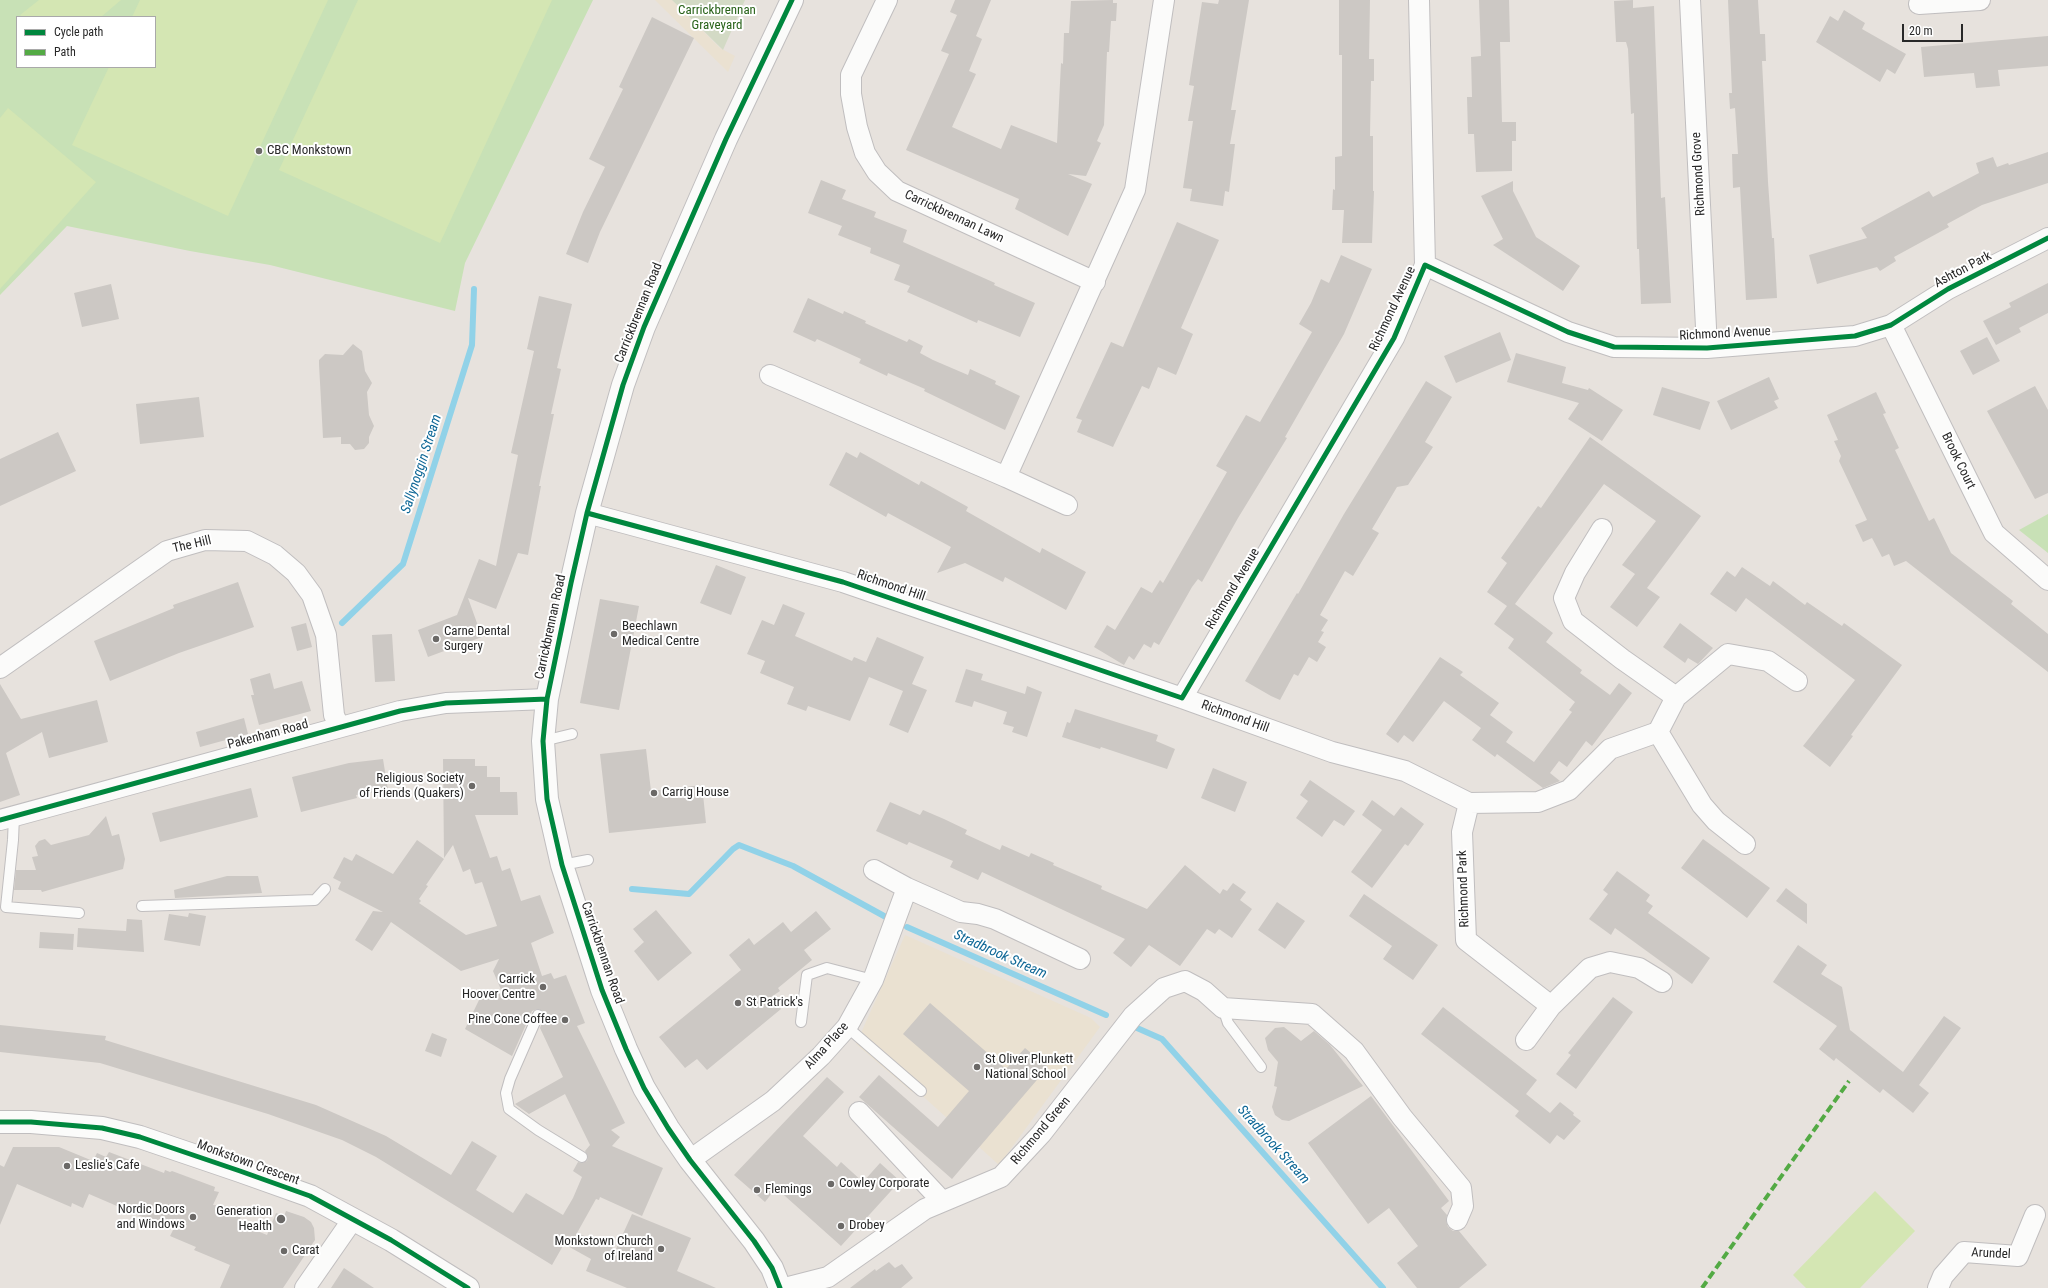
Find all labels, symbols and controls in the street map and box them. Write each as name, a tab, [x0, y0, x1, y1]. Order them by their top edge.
park label: Carrickbrennan Graveyard	[678, 3, 756, 34]
legend	[16, 16, 156, 68]
scale bar	[1904, 16, 1965, 42]
text: 20 m	[1909, 24, 1933, 38]
text: Cycle path	[54, 25, 103, 39]
text: Path	[54, 45, 76, 59]
street label: Richmond Grove	[1689, 132, 1709, 216]
place label: CBC Monkstown	[267, 143, 351, 159]
marker: CBC Monkstown	[254, 146, 264, 156]
street label: Carrickbrennan Lawn	[902, 187, 1006, 247]
street label: Ashton Park	[1932, 248, 1994, 292]
street label: Carrickbrennan Road	[612, 261, 666, 365]
street label: Richmond Avenue	[1367, 264, 1419, 354]
street label: Richmond Avenue	[1679, 324, 1771, 344]
water label: Sallynoggin Stream	[398, 412, 446, 516]
street label: Brook Court	[1938, 430, 1978, 492]
street label: The Hill	[171, 533, 213, 557]
street label: Richmond Avenue	[1203, 546, 1263, 632]
street label: Richmond Hill	[855, 567, 927, 605]
street label: Carrickbrennan Road	[532, 573, 570, 681]
place label: Beechlawn Medical Centre	[622, 619, 699, 650]
place label: Carne Dental Surgery	[444, 624, 510, 655]
marker: Beechlawn Medical Centre	[609, 629, 619, 639]
marker: Carne Dental Surgery	[431, 634, 441, 644]
street label: Richmond Hill	[1199, 697, 1271, 737]
street label: Pakenham Road	[226, 717, 310, 753]
place label: Religious Society of Friends (Quakers)	[359, 771, 464, 802]
marker: Religious Society of Friends (Quakers)	[467, 781, 477, 791]
place label: Carrig House	[662, 785, 729, 801]
marker: Carrig House	[649, 788, 659, 798]
street label: Richmond Park	[1455, 850, 1473, 928]
street label: Carrickbrennan Road	[577, 900, 627, 1006]
water label: Stradbrook Stream	[951, 927, 1049, 983]
place label: Carrick Hoover Centre	[462, 972, 535, 1003]
marker: Carrick Hoover Centre	[538, 982, 548, 992]
place label: St Patrick's	[746, 995, 803, 1011]
marker: St Patrick's	[733, 998, 743, 1008]
place label: Pine Cone Coffee	[468, 1012, 557, 1028]
marker: Pine Cone Coffee	[560, 1015, 570, 1025]
street label: Alma Place	[802, 1019, 852, 1073]
place label: St Oliver Plunkett National School	[985, 1052, 1073, 1083]
marker: St Oliver Plunkett National School	[972, 1062, 982, 1072]
street label: Richmond Green	[1008, 1094, 1074, 1168]
water label: Stradbrook Stream	[1233, 1102, 1313, 1188]
street label: Monkstown Crescent	[195, 1137, 301, 1189]
place label: Leslie's Cafe	[75, 1158, 140, 1174]
marker: Leslie's Cafe	[62, 1161, 72, 1171]
place label: Cowley Corporate	[839, 1176, 929, 1192]
marker: Cowley Corporate	[826, 1179, 836, 1189]
place label: Flemings	[765, 1182, 812, 1198]
marker: Flemings	[752, 1185, 762, 1195]
place label: Nordic Doors and Windows	[117, 1202, 185, 1233]
place label: Generation Health	[216, 1204, 272, 1235]
marker: Nordic Doors and Windows	[188, 1212, 198, 1222]
marker: Generation Health	[275, 1213, 287, 1225]
place label: Drobey	[849, 1218, 885, 1234]
marker: Drobey	[836, 1221, 846, 1231]
place label: Monkstown Church of Ireland	[555, 1234, 653, 1265]
place label: Carat	[292, 1243, 319, 1259]
marker: Monkstown Church of Ireland	[656, 1244, 666, 1254]
street label: Arundel	[1971, 1245, 2011, 1263]
marker: Carat	[279, 1246, 289, 1256]

